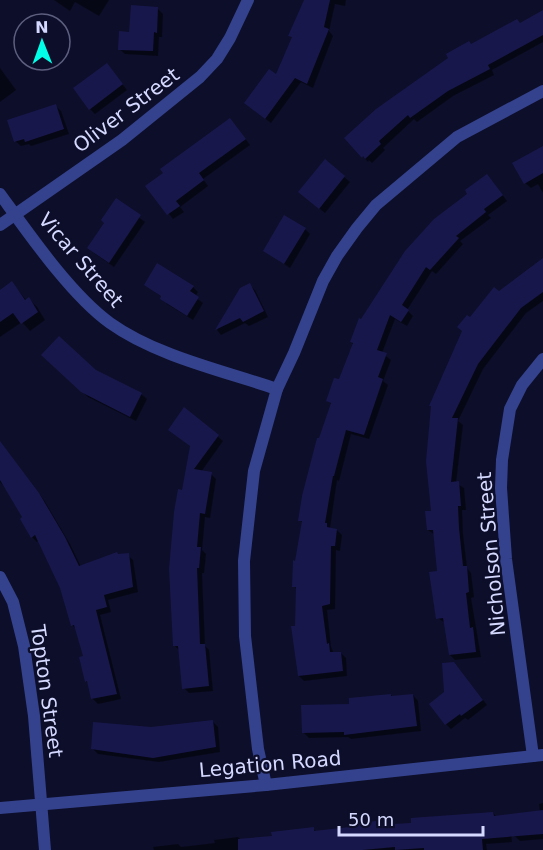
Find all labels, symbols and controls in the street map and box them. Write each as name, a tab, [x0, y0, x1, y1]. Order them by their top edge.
north arrow	[12, 12, 72, 72]
text: N	[35, 18, 49, 37]
street label: Oliver Street	[68, 62, 184, 158]
street label: Vicar Street	[33, 208, 129, 312]
street label: Nicholson Street	[472, 471, 510, 637]
street label: Topton Street	[26, 622, 68, 759]
street label: Legation Road	[198, 746, 342, 782]
scale bar	[339, 799, 483, 837]
text: 50 m	[348, 809, 394, 830]

